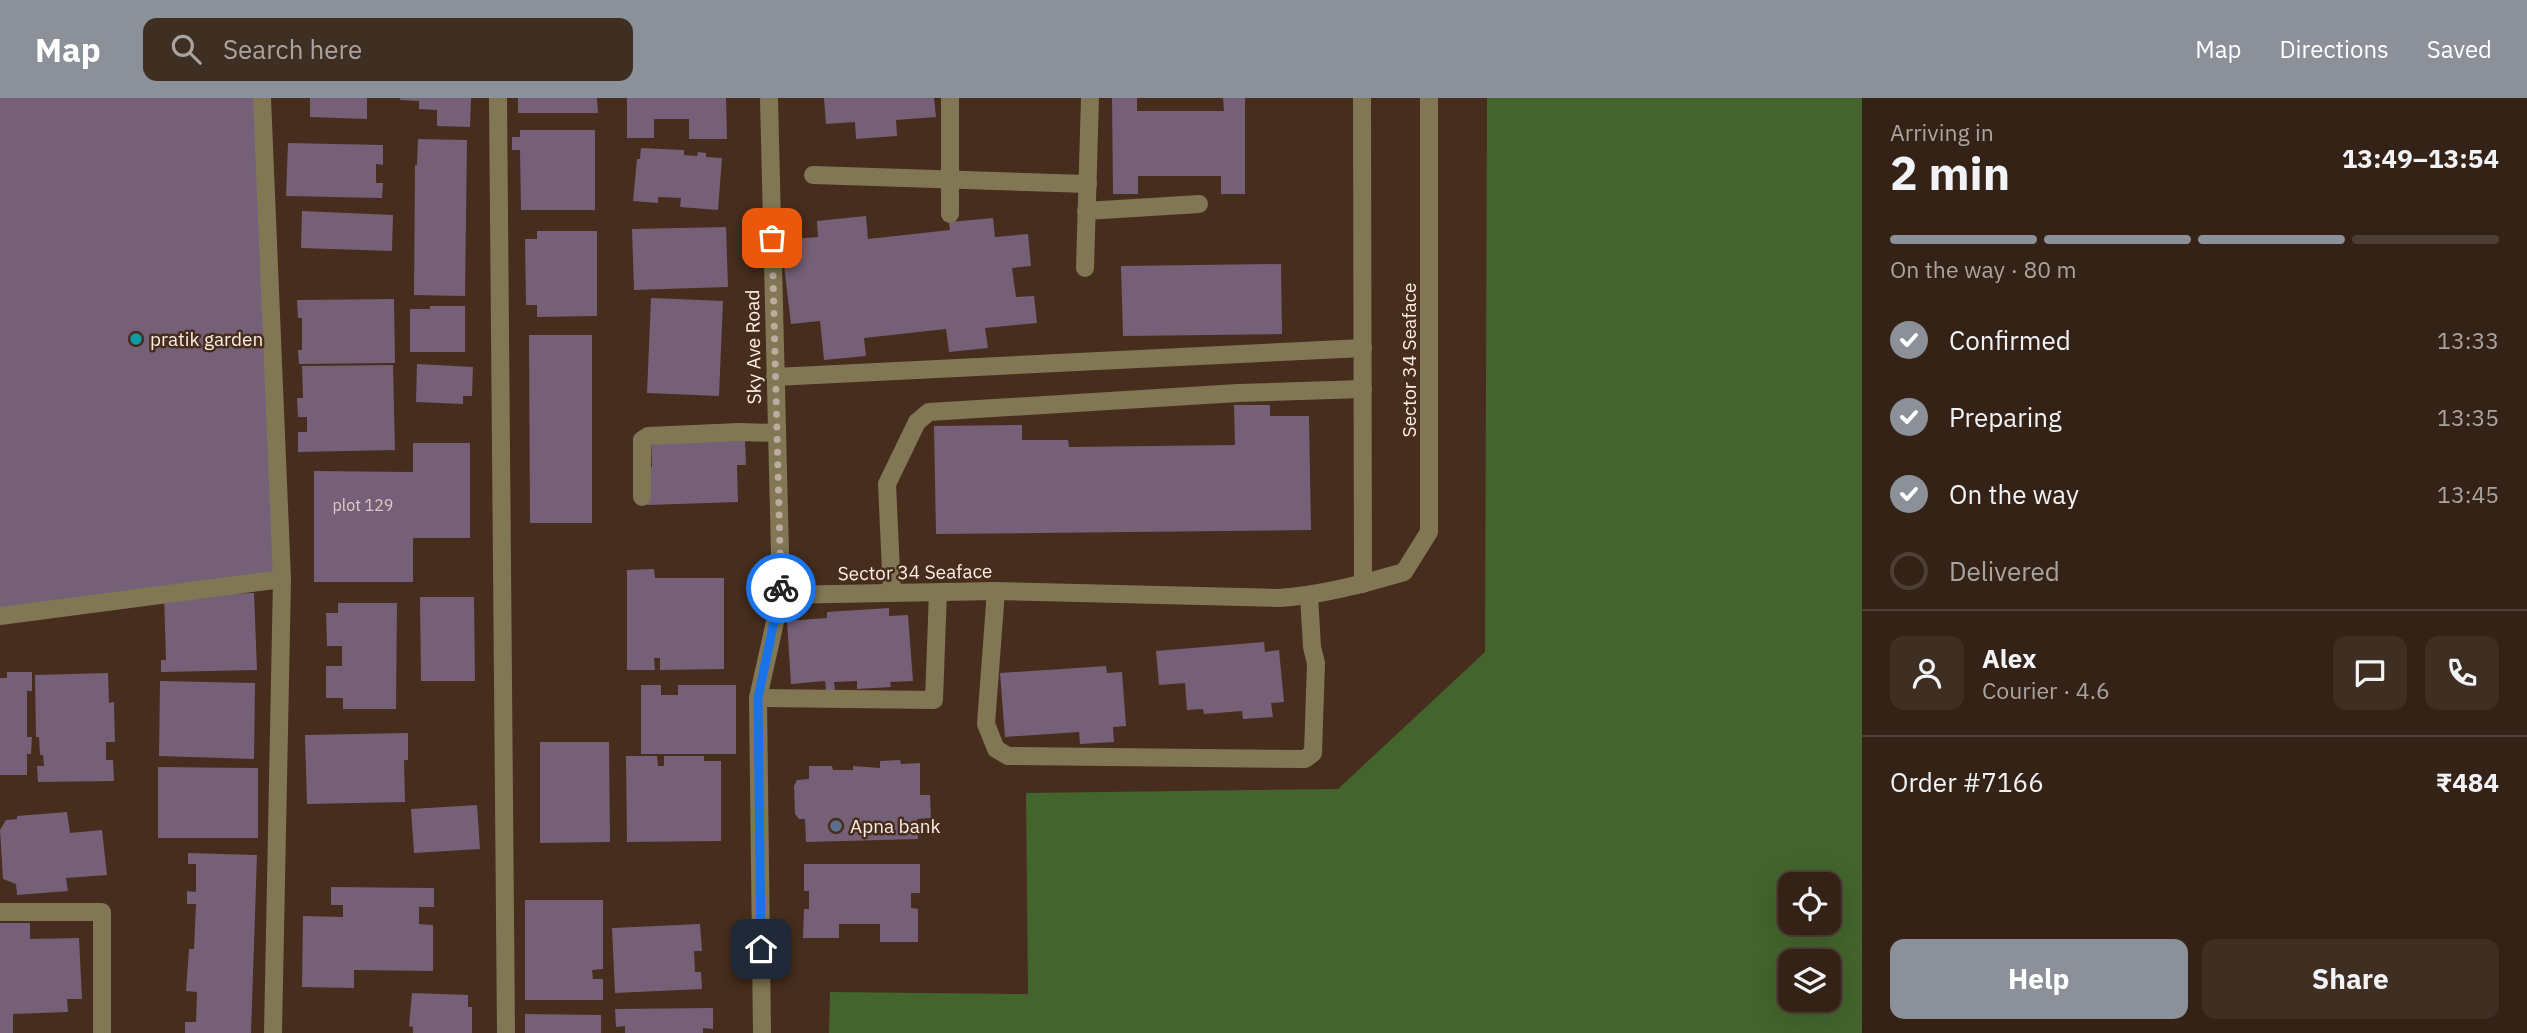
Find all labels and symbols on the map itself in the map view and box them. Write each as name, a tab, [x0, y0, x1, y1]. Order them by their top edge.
pin	[742, 208, 802, 268]
street label: Sector 34 Seaface	[1397, 283, 1421, 437]
street label: Sky Ave Road	[740, 289, 766, 405]
place label: pratik garden	[150, 327, 263, 351]
marker: pratik garden	[128, 331, 144, 347]
house number: plot 129	[333, 495, 393, 515]
courier	[746, 553, 816, 623]
street label: Sector 34 Seaface	[837, 559, 993, 585]
place label: Apna bank	[850, 814, 941, 838]
marker: Apna bank	[828, 818, 844, 834]
pin	[731, 919, 791, 979]

